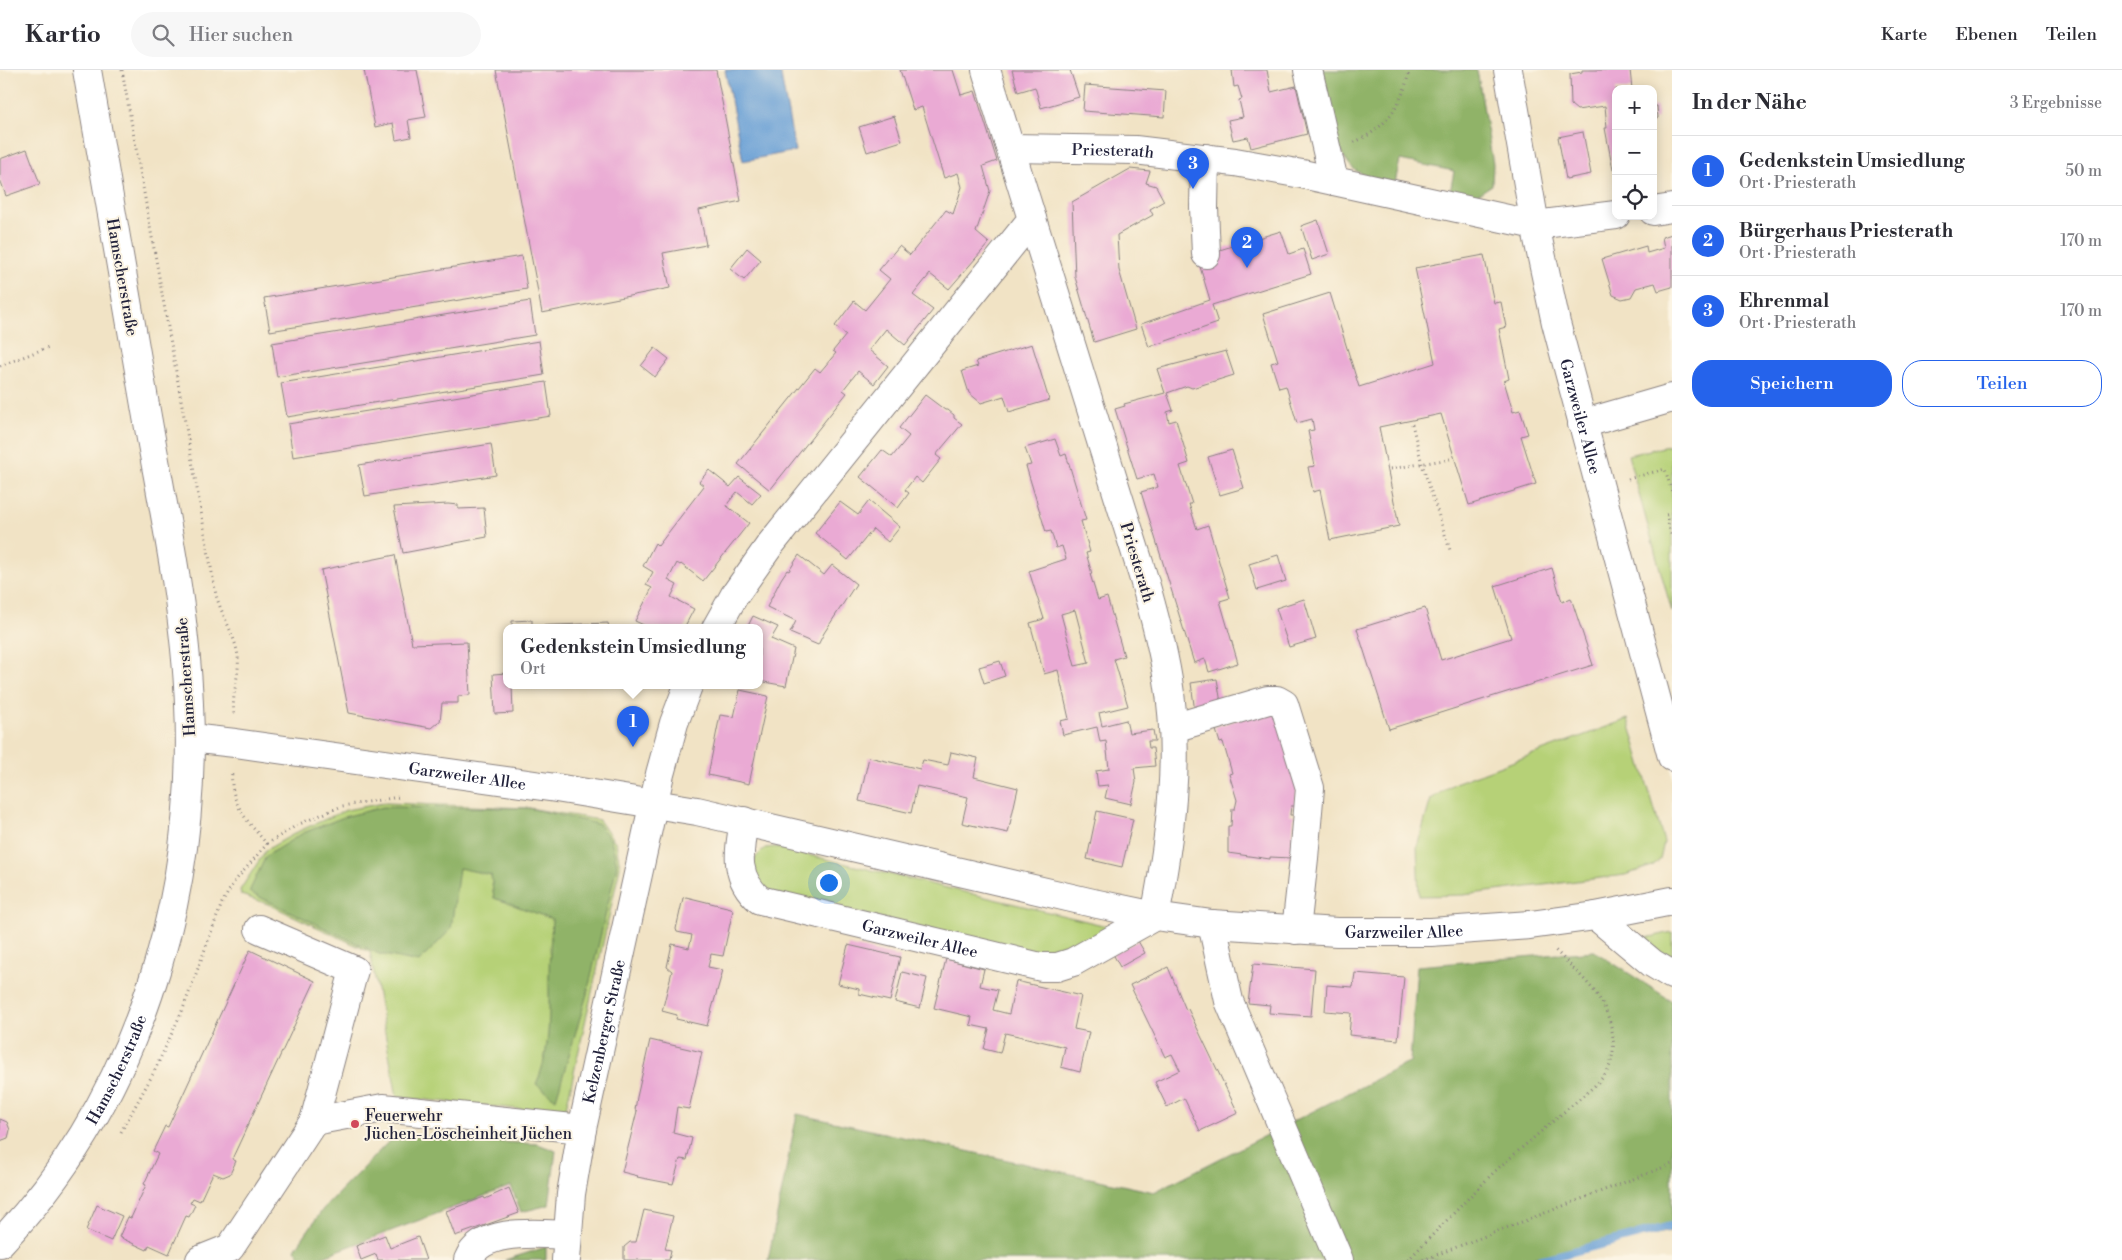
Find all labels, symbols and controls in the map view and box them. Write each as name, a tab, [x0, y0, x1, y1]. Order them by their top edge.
search box	[131, 12, 481, 57]
text: Kartio	[25, 20, 101, 50]
icon: search	[149, 21, 177, 49]
text: Hier suchen	[189, 23, 293, 47]
text: Karte	[1881, 23, 1927, 46]
text: Ebenen	[1955, 23, 2018, 46]
text: Teilen	[2046, 23, 2097, 46]
map controls	[1612, 85, 1657, 220]
button: +	[1612, 85, 1657, 130]
text: In der Nähe	[1692, 90, 1807, 116]
text: 3 Ergebnisse	[2010, 93, 2102, 113]
button: −	[1612, 130, 1657, 175]
street label: Priesterath	[1071, 140, 1156, 163]
pin: 3	[1177, 148, 1209, 189]
text: Gedenkstein Umsiedlung	[1739, 149, 1965, 173]
text: 1	[1704, 161, 1712, 181]
text: 50 m	[2065, 161, 2102, 181]
text: Ort · Priesterath	[1739, 173, 1856, 193]
button: locate	[1612, 175, 1657, 220]
street label: Hamscherstraße	[102, 217, 142, 338]
text: Bürgerhaus Priesterath	[1739, 219, 1953, 243]
pin: 2	[1231, 227, 1263, 268]
text: 2	[1703, 231, 1713, 251]
text: 170 m	[2060, 231, 2102, 251]
text: Ort · Priesterath	[1739, 243, 1856, 263]
text: Ehrenmal	[1739, 289, 1829, 313]
text: 3	[1703, 301, 1713, 321]
text: 170 m	[2060, 301, 2102, 321]
text: Ort · Priesterath	[1739, 313, 1856, 333]
street label: Garzweiler Allee	[1555, 357, 1605, 476]
button: Speichern	[1692, 360, 1892, 407]
button: Teilen	[1902, 360, 2102, 407]
street label: Priesterath	[1115, 520, 1159, 605]
street label: Hamscherstraße	[172, 617, 200, 737]
popup	[503, 624, 763, 689]
text: Gedenkstein Umsiedlung	[520, 635, 746, 659]
text: Ort	[520, 659, 546, 679]
pin: 1	[617, 706, 649, 747]
street label: Garzweiler Allee	[407, 758, 527, 795]
your location	[816, 870, 842, 896]
street label: Garzweiler Allee	[860, 916, 980, 963]
street label: Garzweiler Allee	[1345, 921, 1464, 943]
street label: Kelzenberger Straße	[579, 958, 630, 1106]
street label: Hamscherstraße	[82, 1012, 151, 1129]
place label: Feuerwehr Jüchen-Löscheinheit Jüchen	[364, 1106, 573, 1144]
marker: Feuerwehr Jüchen-Löscheinheit Jüchen	[349, 1118, 361, 1130]

